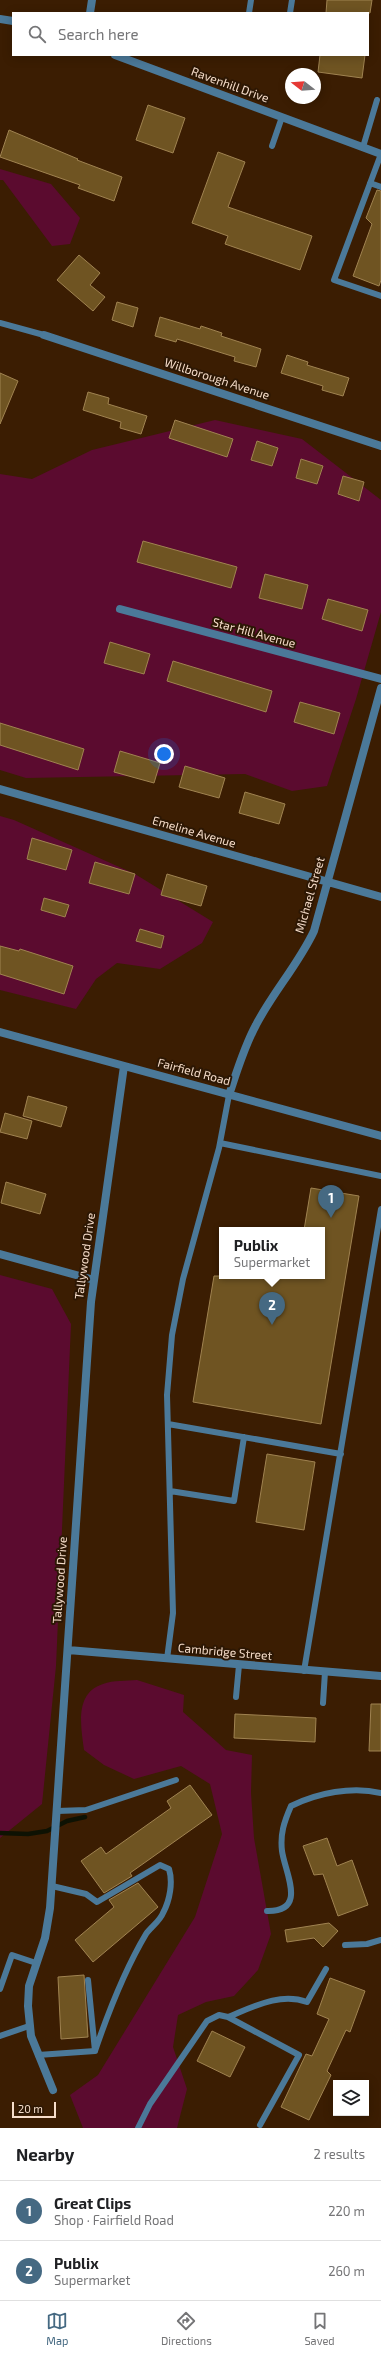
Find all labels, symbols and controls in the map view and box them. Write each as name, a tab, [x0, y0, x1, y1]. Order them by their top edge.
search box	[12, 12, 369, 56]
icon: search	[26, 23, 48, 45]
text: Search here	[58, 25, 139, 43]
street label: Ravenhill Drive	[190, 64, 271, 105]
north arrow	[285, 68, 321, 104]
street label: Willborough Avenue	[163, 354, 272, 402]
street label: Star Hill Avenue	[211, 614, 297, 650]
your location	[154, 744, 174, 764]
street label: Emeline Avenue	[151, 812, 238, 850]
street label: Michael Street	[291, 855, 327, 934]
street label: Fairfield Road	[156, 1055, 232, 1088]
pin: 1	[318, 1185, 344, 1218]
street label: Tallywood Drive	[71, 1212, 97, 1300]
popup	[219, 1227, 325, 1279]
text: Publix	[234, 1236, 278, 1254]
text: Supermarket	[234, 1254, 310, 1270]
pin: 2	[259, 1292, 285, 1325]
street label: Tallywood Drive	[49, 1536, 69, 1624]
street label: Cambridge Street	[177, 1640, 273, 1662]
map controls	[333, 2080, 369, 2116]
button: layers	[333, 2080, 369, 2116]
scale bar	[12, 2100, 56, 2119]
text: 20 m	[18, 2102, 43, 2115]
text: Nearby	[16, 2144, 74, 2164]
text: 2 results	[313, 2146, 365, 2162]
text: Great Clips	[54, 2194, 131, 2212]
text: 1	[26, 2203, 32, 2219]
text: 220 m	[328, 2203, 365, 2219]
text: Shop · Fairfield Road	[54, 2212, 174, 2228]
text: Publix	[54, 2254, 99, 2272]
text: 2	[25, 2263, 33, 2279]
text: 260 m	[328, 2263, 365, 2279]
text: Supermarket	[54, 2272, 131, 2288]
tab: Map	[46, 2310, 68, 2347]
tab: Directions	[161, 2310, 212, 2347]
tab: Saved	[304, 2310, 335, 2347]

